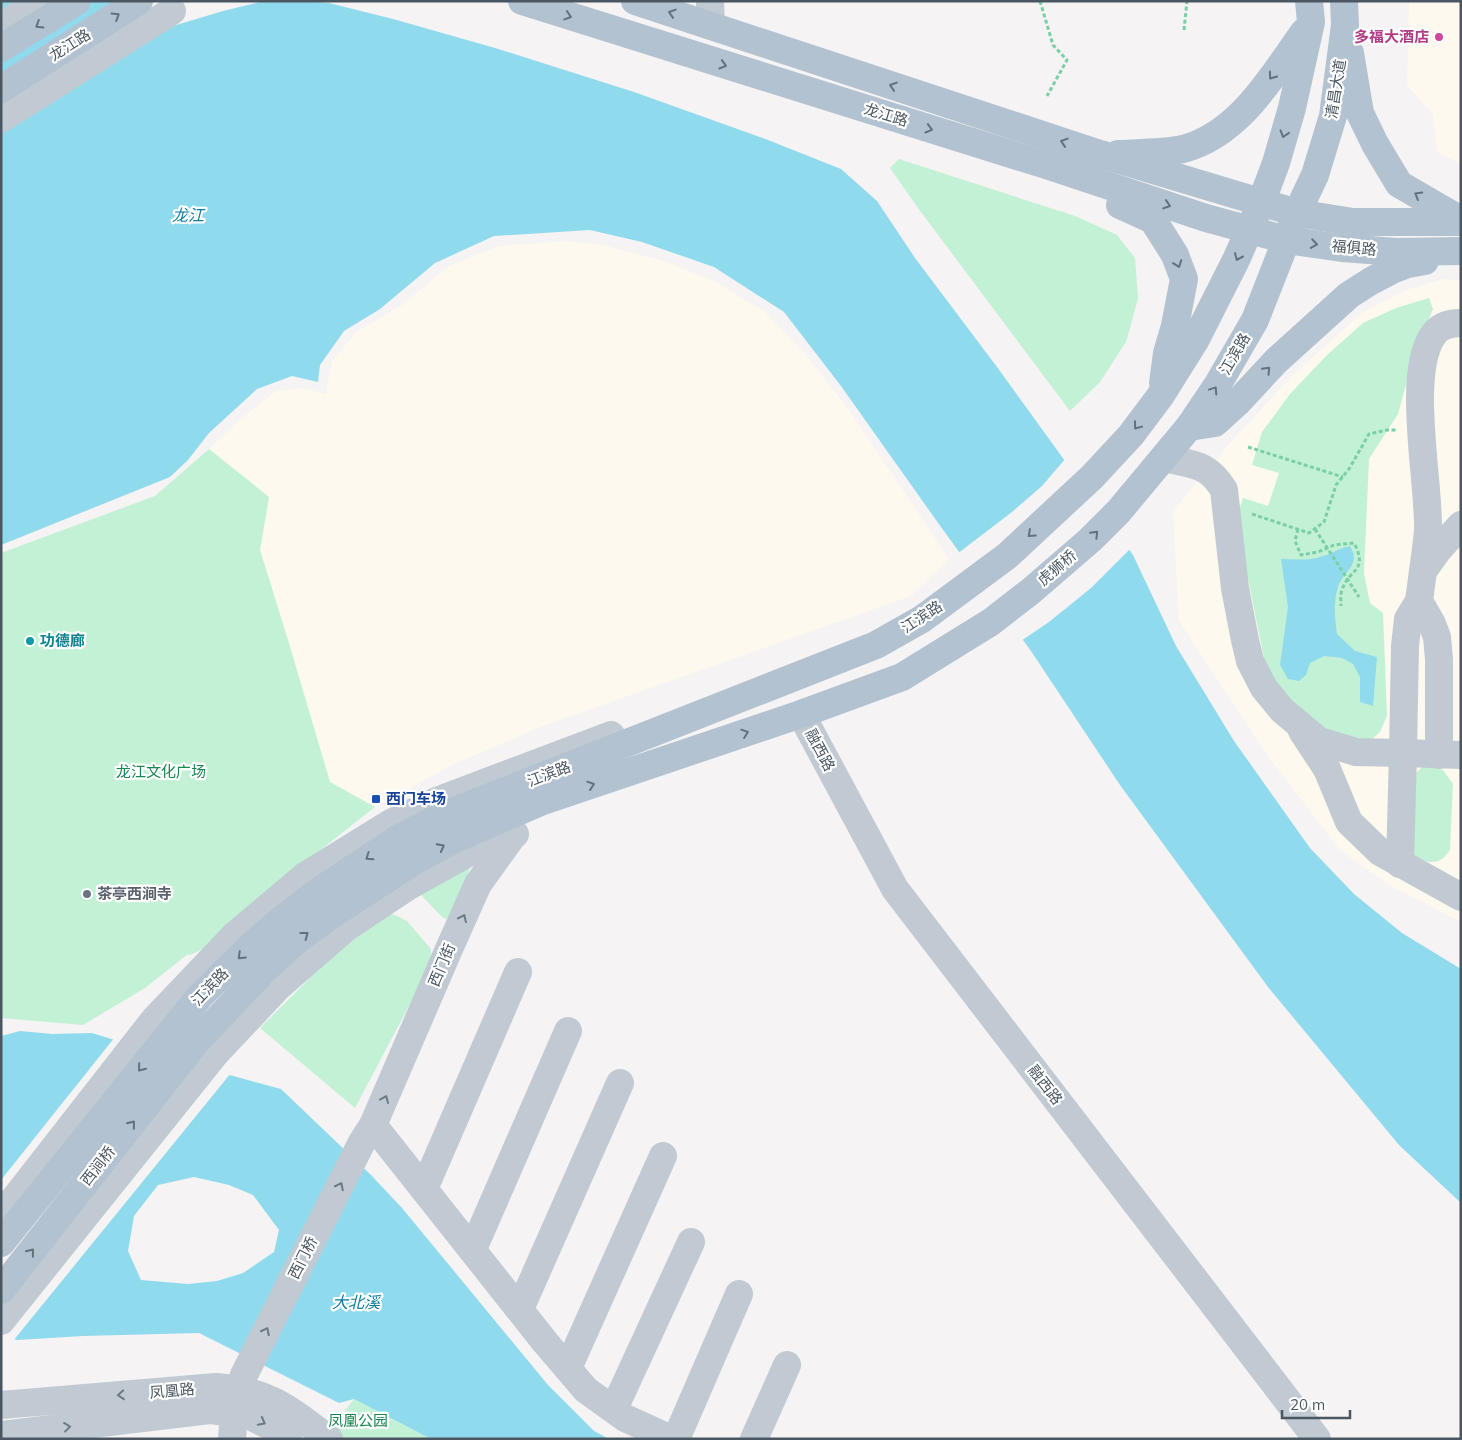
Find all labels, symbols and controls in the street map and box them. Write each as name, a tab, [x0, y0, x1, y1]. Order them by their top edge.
one-way arrow	[668, 9, 677, 19]
one-way arrow	[564, 10, 572, 20]
one-way arrow	[111, 13, 120, 22]
one-way arrow	[35, 18, 44, 28]
street label: 龙江路	[46, 25, 94, 65]
place label: 多福大酒店	[1354, 27, 1429, 46]
marker: 多福大酒店	[1433, 31, 1445, 43]
street label: 清昌大道	[1321, 58, 1350, 120]
one-way arrow	[719, 59, 727, 69]
one-way arrow	[1269, 70, 1278, 80]
one-way arrow	[889, 82, 898, 92]
street label: 龙江路	[862, 99, 910, 130]
one-way arrow	[924, 123, 932, 133]
one-way arrow	[1280, 130, 1290, 138]
one-way arrow	[1060, 138, 1068, 148]
one-way arrow	[1415, 192, 1424, 202]
one-way arrow	[1162, 199, 1170, 209]
water label: 龙江	[172, 205, 206, 225]
street label: 福俱路	[1331, 236, 1377, 259]
one-way arrow	[1310, 238, 1318, 249]
one-way arrow	[1234, 251, 1244, 260]
one-way arrow	[1172, 259, 1182, 268]
street label: 江滨路	[1215, 330, 1254, 378]
one-way arrow	[1261, 366, 1270, 375]
one-way arrow	[1208, 386, 1217, 396]
one-way arrow	[1135, 420, 1143, 429]
one-way arrow	[1027, 528, 1036, 537]
one-way arrow	[1089, 531, 1098, 540]
street label: 虎狮桥	[1033, 546, 1080, 590]
street label: 江滨路	[898, 596, 946, 637]
place label: 功德廊	[40, 631, 85, 650]
marker: 功德廊	[24, 635, 36, 647]
street label: 融西路	[801, 725, 839, 774]
one-way arrow	[740, 729, 749, 739]
street label: 江滨路	[524, 757, 573, 790]
park label: 龙江文化广场	[116, 762, 206, 781]
one-way arrow	[586, 781, 595, 791]
place label: 西门车场	[386, 789, 446, 808]
marker: 西门车场	[370, 793, 382, 805]
one-way arrow	[436, 843, 445, 853]
one-way arrow	[366, 851, 375, 860]
place label: 茶亭西涧寺	[97, 884, 172, 903]
marker: 茶亭西涧寺	[81, 888, 93, 900]
one-way arrow	[457, 914, 467, 923]
one-way arrow	[299, 932, 309, 941]
street label: 西门街	[424, 940, 459, 989]
one-way arrow	[238, 951, 247, 960]
street label: 江滨路	[187, 964, 232, 1009]
street label: 融西路	[1024, 1061, 1067, 1108]
one-way arrow	[139, 1062, 147, 1071]
one-way arrow	[378, 1095, 389, 1104]
one-way arrow	[126, 1121, 134, 1130]
street label: 西涧桥	[76, 1142, 119, 1189]
one-way arrow	[334, 1182, 344, 1191]
street label: 西门桥	[284, 1233, 321, 1282]
one-way arrow	[26, 1248, 35, 1257]
water label: 大北溪	[332, 1292, 382, 1312]
one-way arrow	[260, 1327, 271, 1336]
street label: 凤凰路	[149, 1379, 195, 1402]
scale bar	[1282, 1388, 1350, 1420]
one-way arrow	[117, 1389, 125, 1400]
text: 20 m	[1290, 1395, 1325, 1414]
park label: 凤凰公园	[328, 1411, 388, 1430]
one-way arrow	[256, 1416, 265, 1426]
one-way arrow	[63, 1422, 71, 1433]

